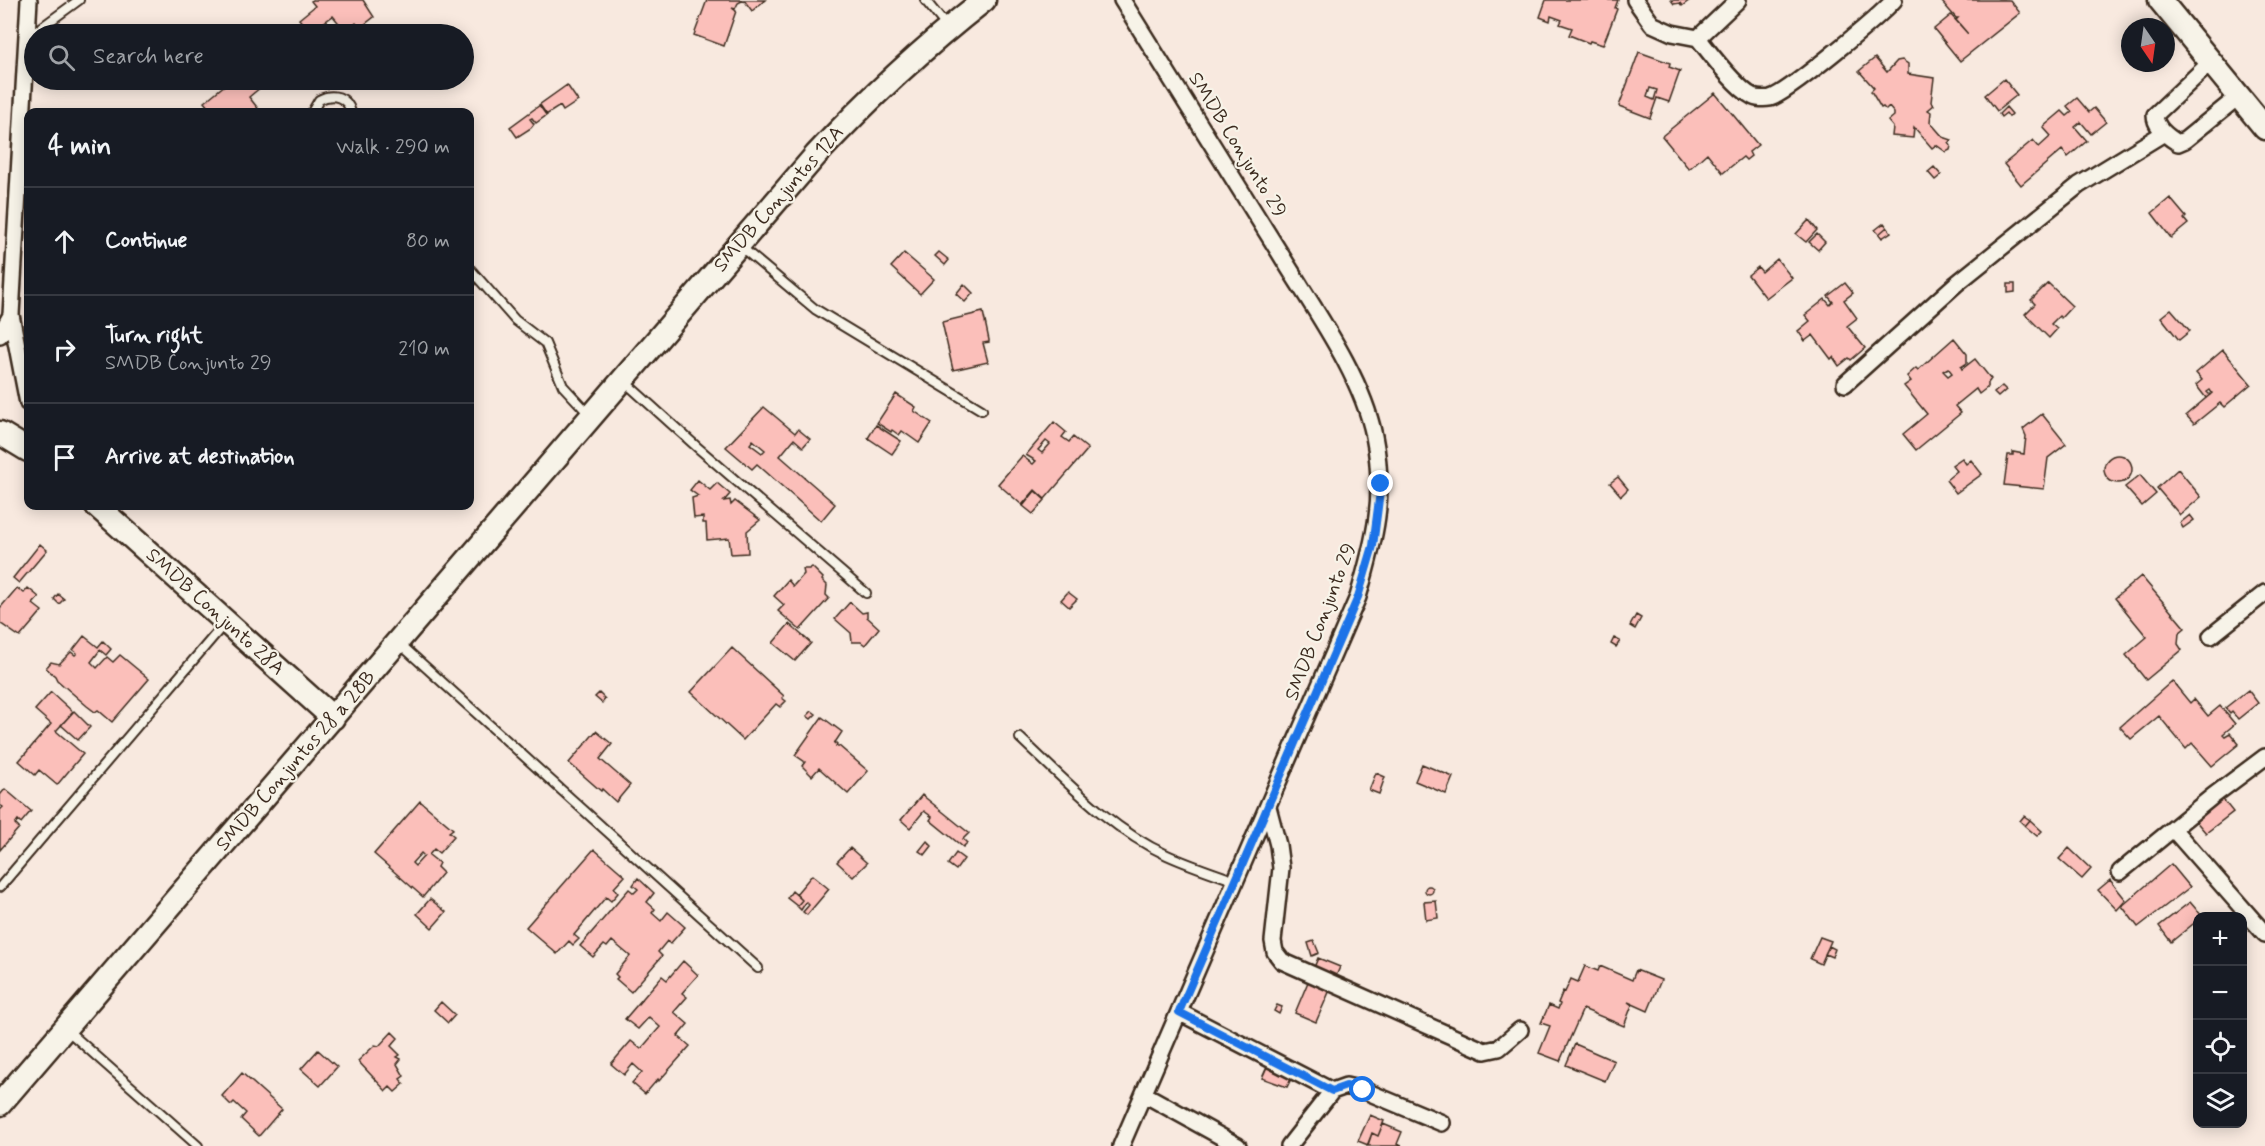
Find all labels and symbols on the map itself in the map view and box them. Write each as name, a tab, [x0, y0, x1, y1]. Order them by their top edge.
north arrow	[2121, 18, 2175, 72]
street label: SMDB Conjunto 29	[1181, 67, 1293, 223]
street label: SMDB Conjuntos 12A	[708, 120, 850, 278]
route end	[1367, 470, 1393, 496]
street label: SMDB Conjunto 29	[1279, 539, 1363, 705]
street label: SMDB Conjunto 28A	[140, 542, 290, 682]
street label: SMDB Conjuntos 28 a 28B	[210, 665, 382, 857]
route start	[1349, 1076, 1375, 1102]

